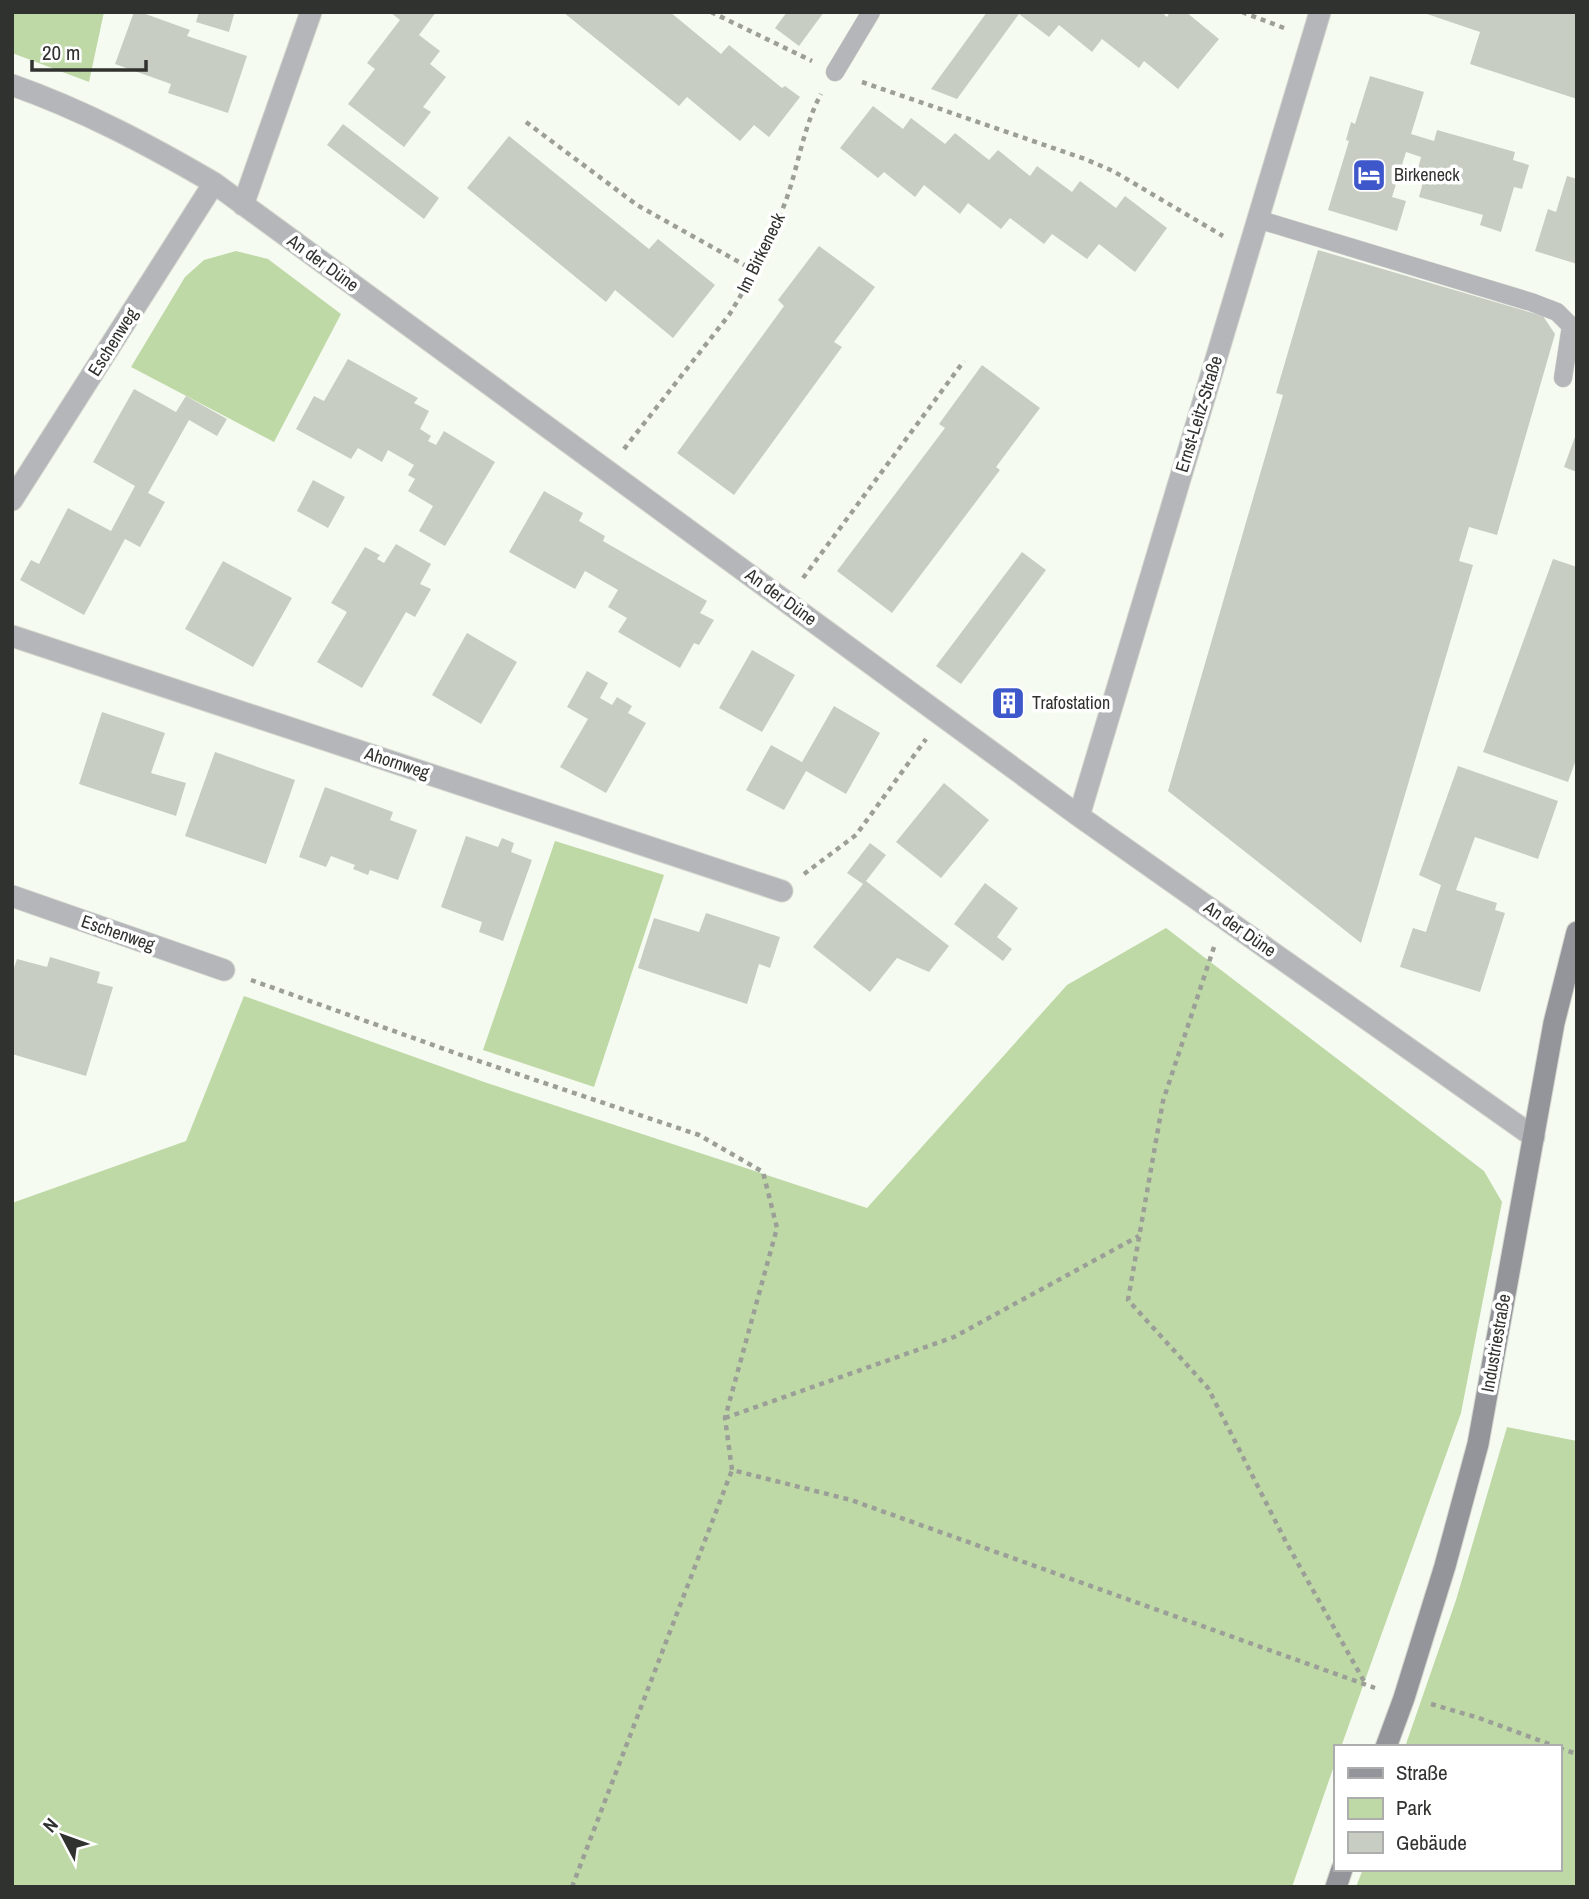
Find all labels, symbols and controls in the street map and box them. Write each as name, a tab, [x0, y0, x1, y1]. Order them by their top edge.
scale bar	[32, 28, 145, 72]
text: 20 m	[42, 38, 80, 67]
hotel icon: Birkeneck	[1350, 156, 1388, 194]
place label: Birkeneck	[1394, 162, 1460, 187]
street label: Im Birkeneck	[730, 208, 791, 297]
street label: An der Düne	[282, 228, 364, 297]
street label: Eschenweg	[82, 302, 144, 381]
street label: Ernst-Leitz-Straße	[1169, 353, 1228, 475]
street label: An der Düne	[740, 562, 822, 631]
building icon: Trafostation	[989, 684, 1027, 722]
place label: Trafostation	[1032, 690, 1110, 715]
street label: Ahornweg	[361, 740, 433, 785]
street label: An der Düne	[1198, 894, 1281, 963]
street label: Eschenweg	[78, 908, 159, 957]
street label: Industriestraße	[1475, 1292, 1516, 1394]
legend	[1334, 1745, 1561, 1871]
text: Straße	[1396, 1758, 1448, 1787]
text: Park	[1396, 1793, 1432, 1822]
north arrow	[28, 1801, 98, 1871]
text: N	[37, 1812, 64, 1838]
text: Gebäude	[1396, 1828, 1467, 1857]

